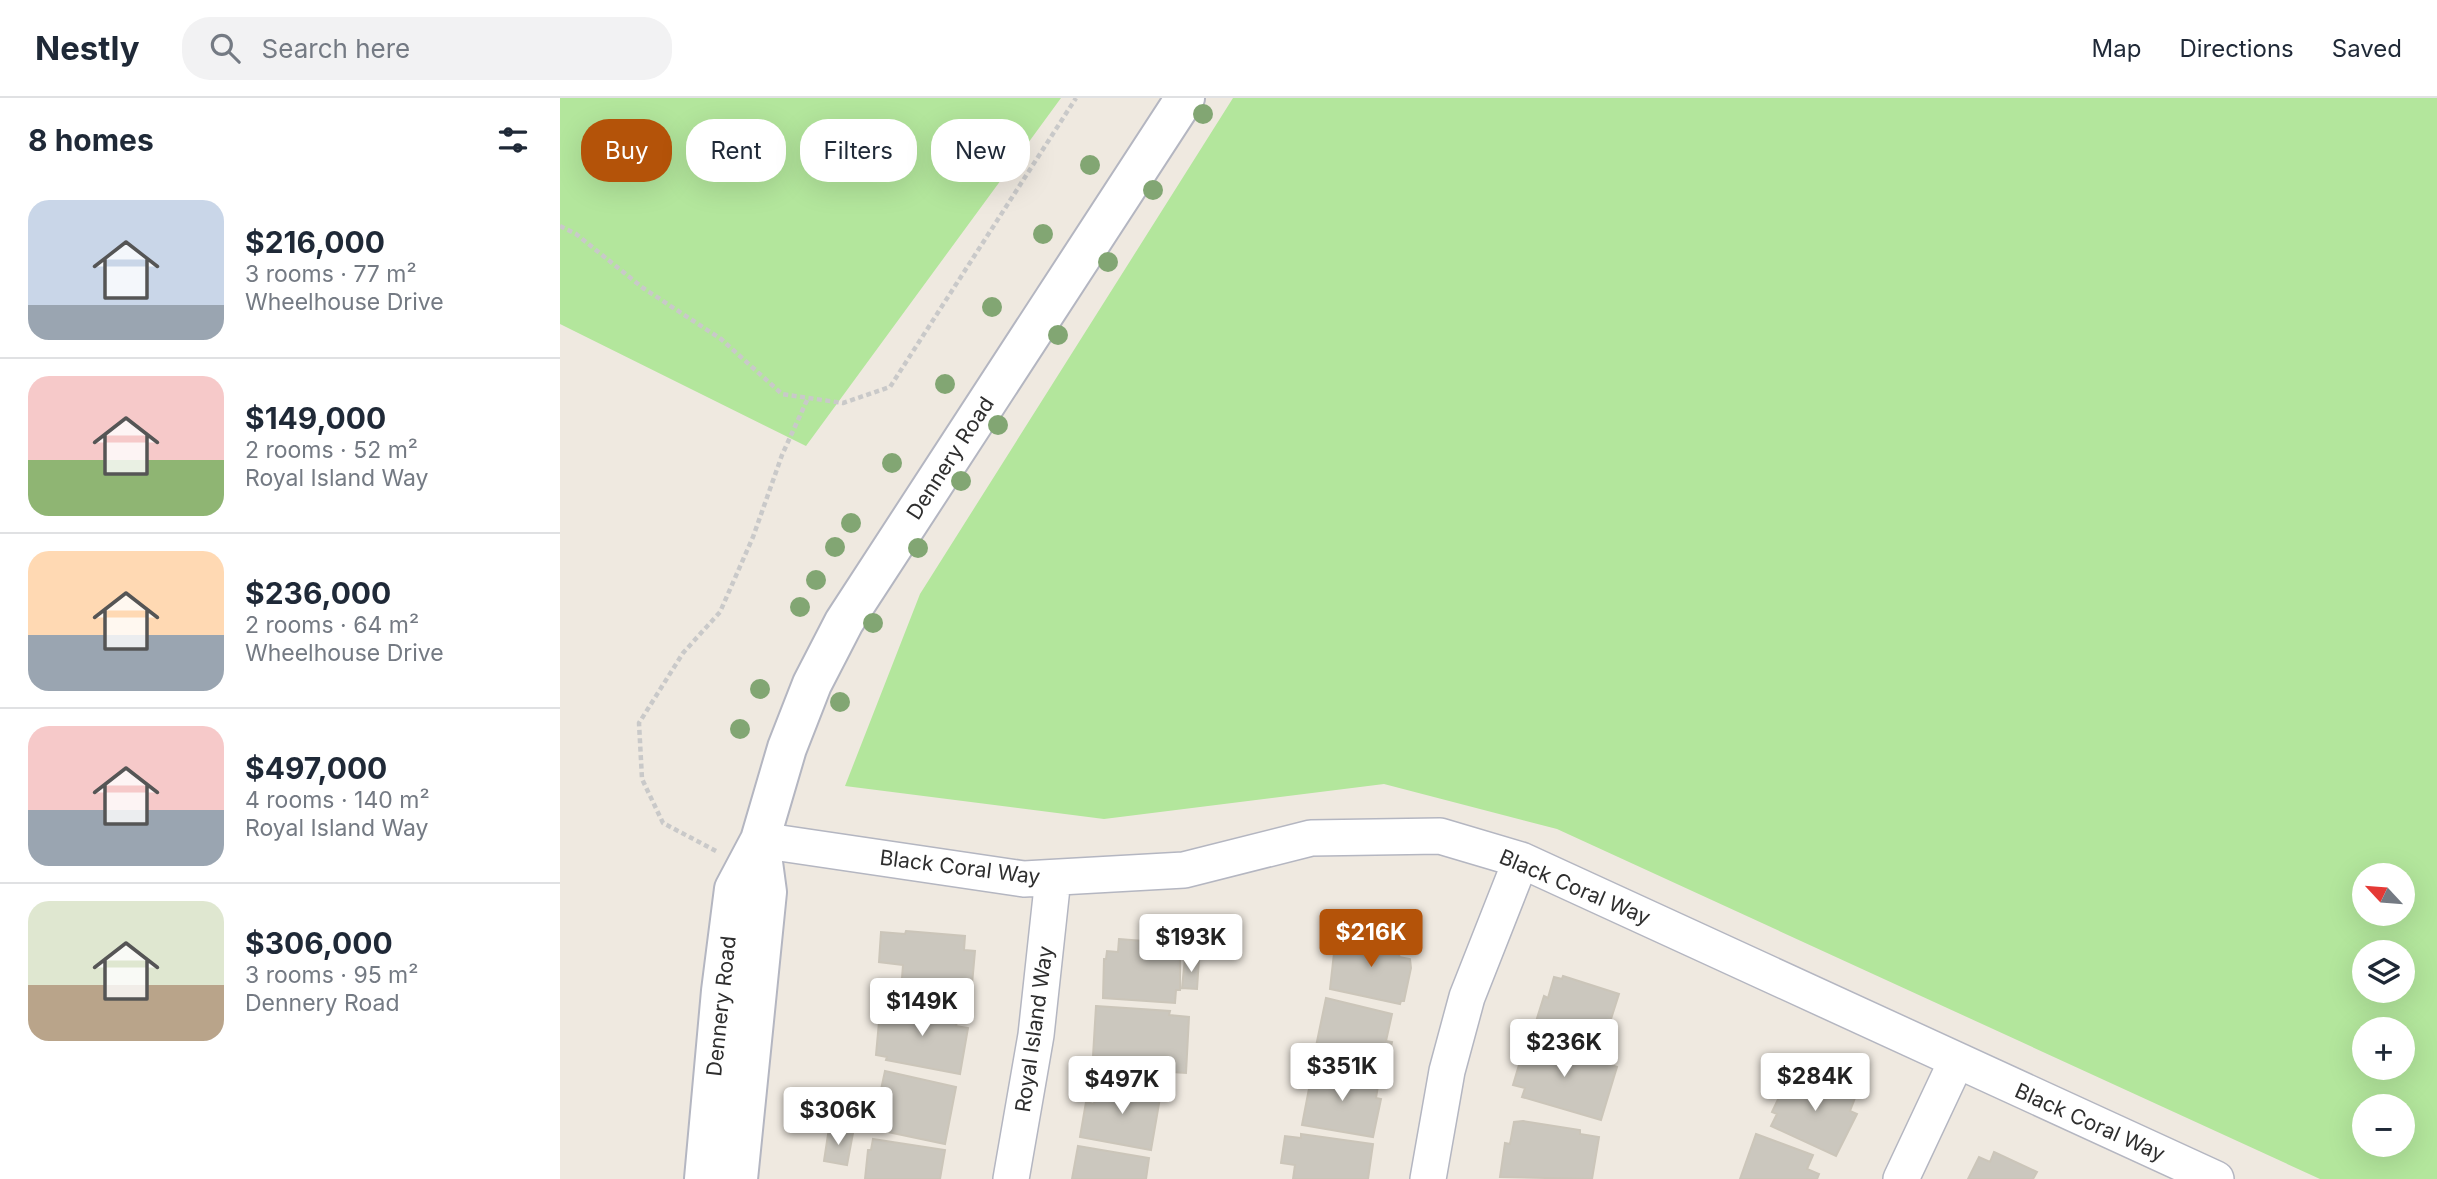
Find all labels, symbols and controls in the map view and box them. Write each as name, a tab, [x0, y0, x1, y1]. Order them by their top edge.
search box	[182, 17, 672, 80]
text: Nestly	[35, 28, 140, 68]
icon: search	[206, 29, 244, 67]
text: Search here	[262, 33, 410, 64]
text: Map	[2092, 34, 2141, 63]
text: Directions	[2179, 34, 2294, 63]
text: Saved	[2332, 34, 2402, 63]
chip: Buy	[581, 119, 672, 182]
chip: Rent	[686, 119, 786, 182]
chip: Filters	[800, 119, 917, 182]
chip: New	[931, 119, 1030, 182]
icon: filters	[494, 121, 532, 159]
text: 8 homes	[28, 122, 154, 158]
text: $216,000	[245, 224, 385, 260]
icon: home	[84, 228, 168, 312]
text: 3 rooms · 77 m²	[245, 260, 417, 288]
text: Wheelhouse Drive	[245, 288, 444, 316]
street label: Dennery Road	[901, 392, 999, 524]
text: $149,000	[245, 400, 386, 436]
icon: home	[84, 404, 168, 488]
text: 2 rooms · 52 m²	[245, 436, 418, 464]
text: Royal Island Way	[245, 464, 429, 492]
text: $236,000	[245, 575, 391, 611]
icon: home	[84, 579, 168, 663]
text: 2 rooms · 64 m²	[245, 611, 419, 639]
text: Wheelhouse Drive	[245, 639, 444, 667]
text: $497,000	[245, 750, 387, 786]
icon: home	[84, 754, 168, 838]
text: 4 rooms · 140 m²	[245, 786, 430, 814]
text: Royal Island Way	[245, 814, 429, 842]
street label: Black Coral Way	[1496, 844, 1654, 930]
street label: Black Coral Way	[878, 845, 1042, 889]
north arrow	[2352, 863, 2415, 926]
map controls	[2352, 863, 2415, 1157]
pin: $216K	[1322, 910, 1420, 969]
pin: $193K	[1142, 914, 1240, 974]
text: $216K	[1336, 918, 1406, 946]
text: $193K	[1155, 923, 1227, 951]
text: $306,000	[245, 925, 393, 961]
icon: home	[84, 929, 168, 1013]
street label: Dennery Road	[701, 935, 741, 1077]
button: layers	[2352, 940, 2415, 1003]
street label: Royal Island Way	[1010, 944, 1058, 1114]
text: 3 rooms · 95 m²	[245, 961, 418, 989]
pin: $149K	[873, 978, 971, 1038]
text: $149K	[886, 987, 958, 1015]
text: Dennery Road	[245, 989, 400, 1017]
button: +	[2352, 1017, 2415, 1080]
pin: $236K	[1515, 1020, 1613, 1079]
text: $236K	[1526, 1028, 1602, 1056]
pin: $351K	[1293, 1044, 1391, 1103]
text: $351K	[1306, 1052, 1378, 1080]
pin: $284K	[1766, 1054, 1864, 1113]
pin: $497K	[1073, 1056, 1171, 1116]
text: $284K	[1777, 1062, 1853, 1090]
text: $497K	[1084, 1065, 1160, 1093]
street label: Black Coral Way	[2011, 1078, 2169, 1166]
pin: $306K	[789, 1088, 887, 1147]
button: −	[2352, 1094, 2415, 1157]
text: $306K	[800, 1096, 876, 1124]

